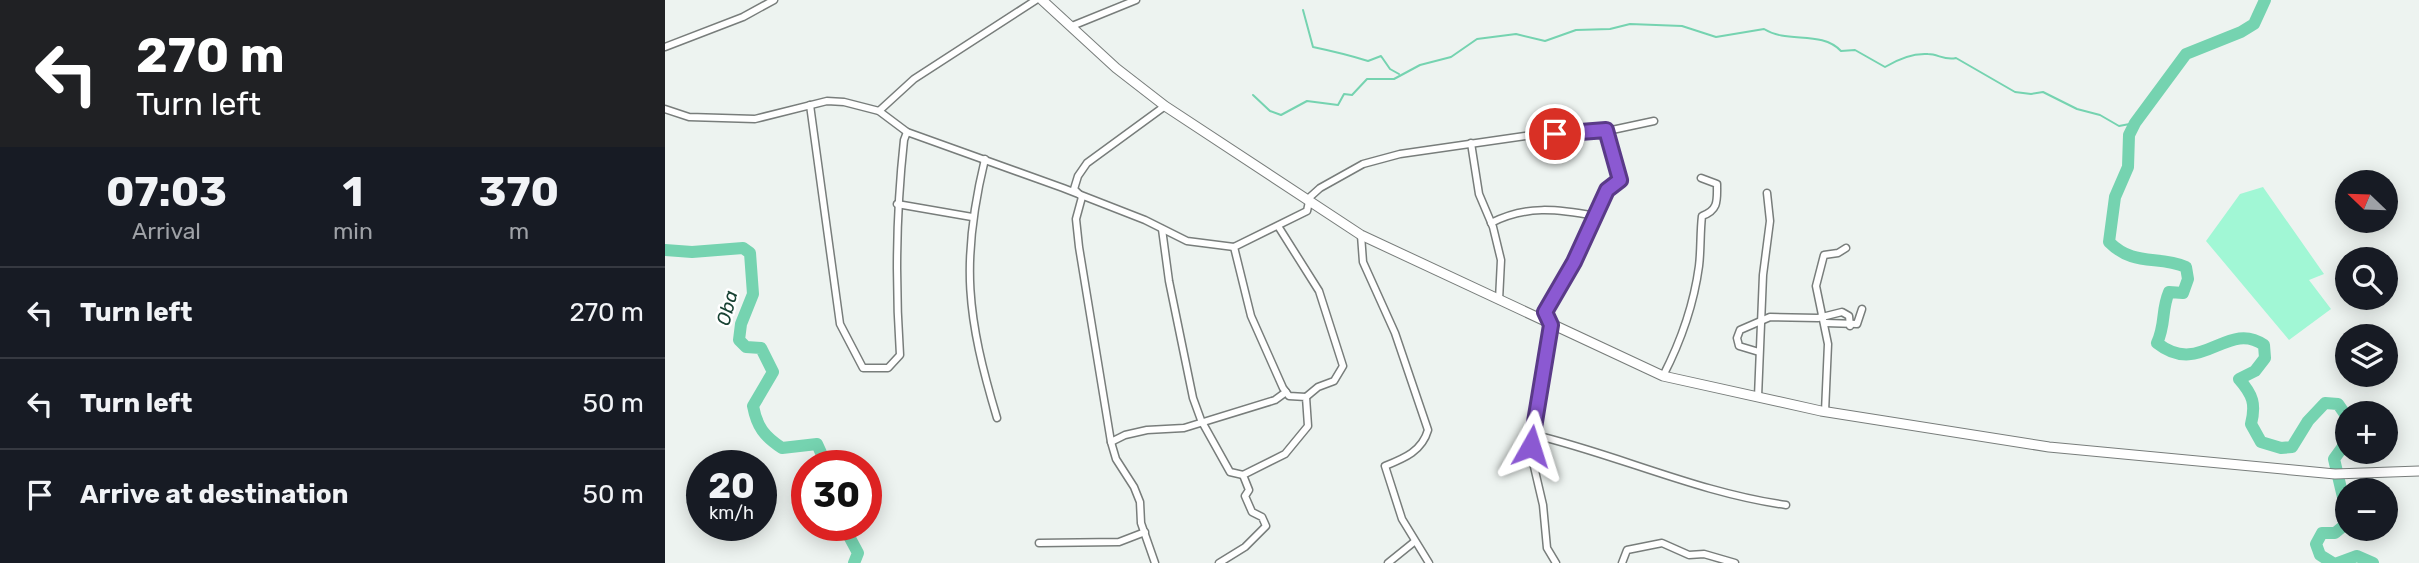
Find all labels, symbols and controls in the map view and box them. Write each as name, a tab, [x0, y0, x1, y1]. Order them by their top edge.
text: 270 m	[136, 26, 285, 84]
icon: left	[21, 28, 112, 119]
text: Turn left	[136, 85, 261, 123]
pin	[1525, 104, 1585, 164]
icon: arrive	[1536, 115, 1574, 153]
text: 07:03	[106, 167, 227, 217]
text: 1	[342, 167, 363, 217]
text: 370	[479, 167, 559, 217]
north arrow	[2335, 170, 2397, 233]
map controls	[2335, 170, 2398, 541]
text: Arrival	[132, 217, 201, 245]
text: min	[333, 217, 373, 245]
text: m	[509, 217, 529, 245]
button: search	[2335, 247, 2398, 310]
water label: Oba	[712, 288, 742, 328]
icon: left	[21, 294, 59, 332]
text: Turn left	[80, 297, 192, 328]
text: 270 m	[569, 297, 644, 328]
button: layers	[2335, 324, 2398, 387]
icon: left	[21, 385, 59, 423]
text: Turn left	[80, 388, 192, 419]
text: 50 m	[583, 388, 644, 419]
button: +	[2335, 401, 2398, 464]
position arrow	[1494, 409, 1568, 483]
speed limit sign: 30	[791, 450, 882, 541]
text: 20	[708, 465, 755, 507]
icon: arrive	[21, 476, 59, 514]
button: −	[2335, 478, 2398, 541]
text: Arrive at destination	[80, 479, 348, 510]
text: 50 m	[583, 479, 644, 510]
text: km/h	[709, 502, 754, 524]

